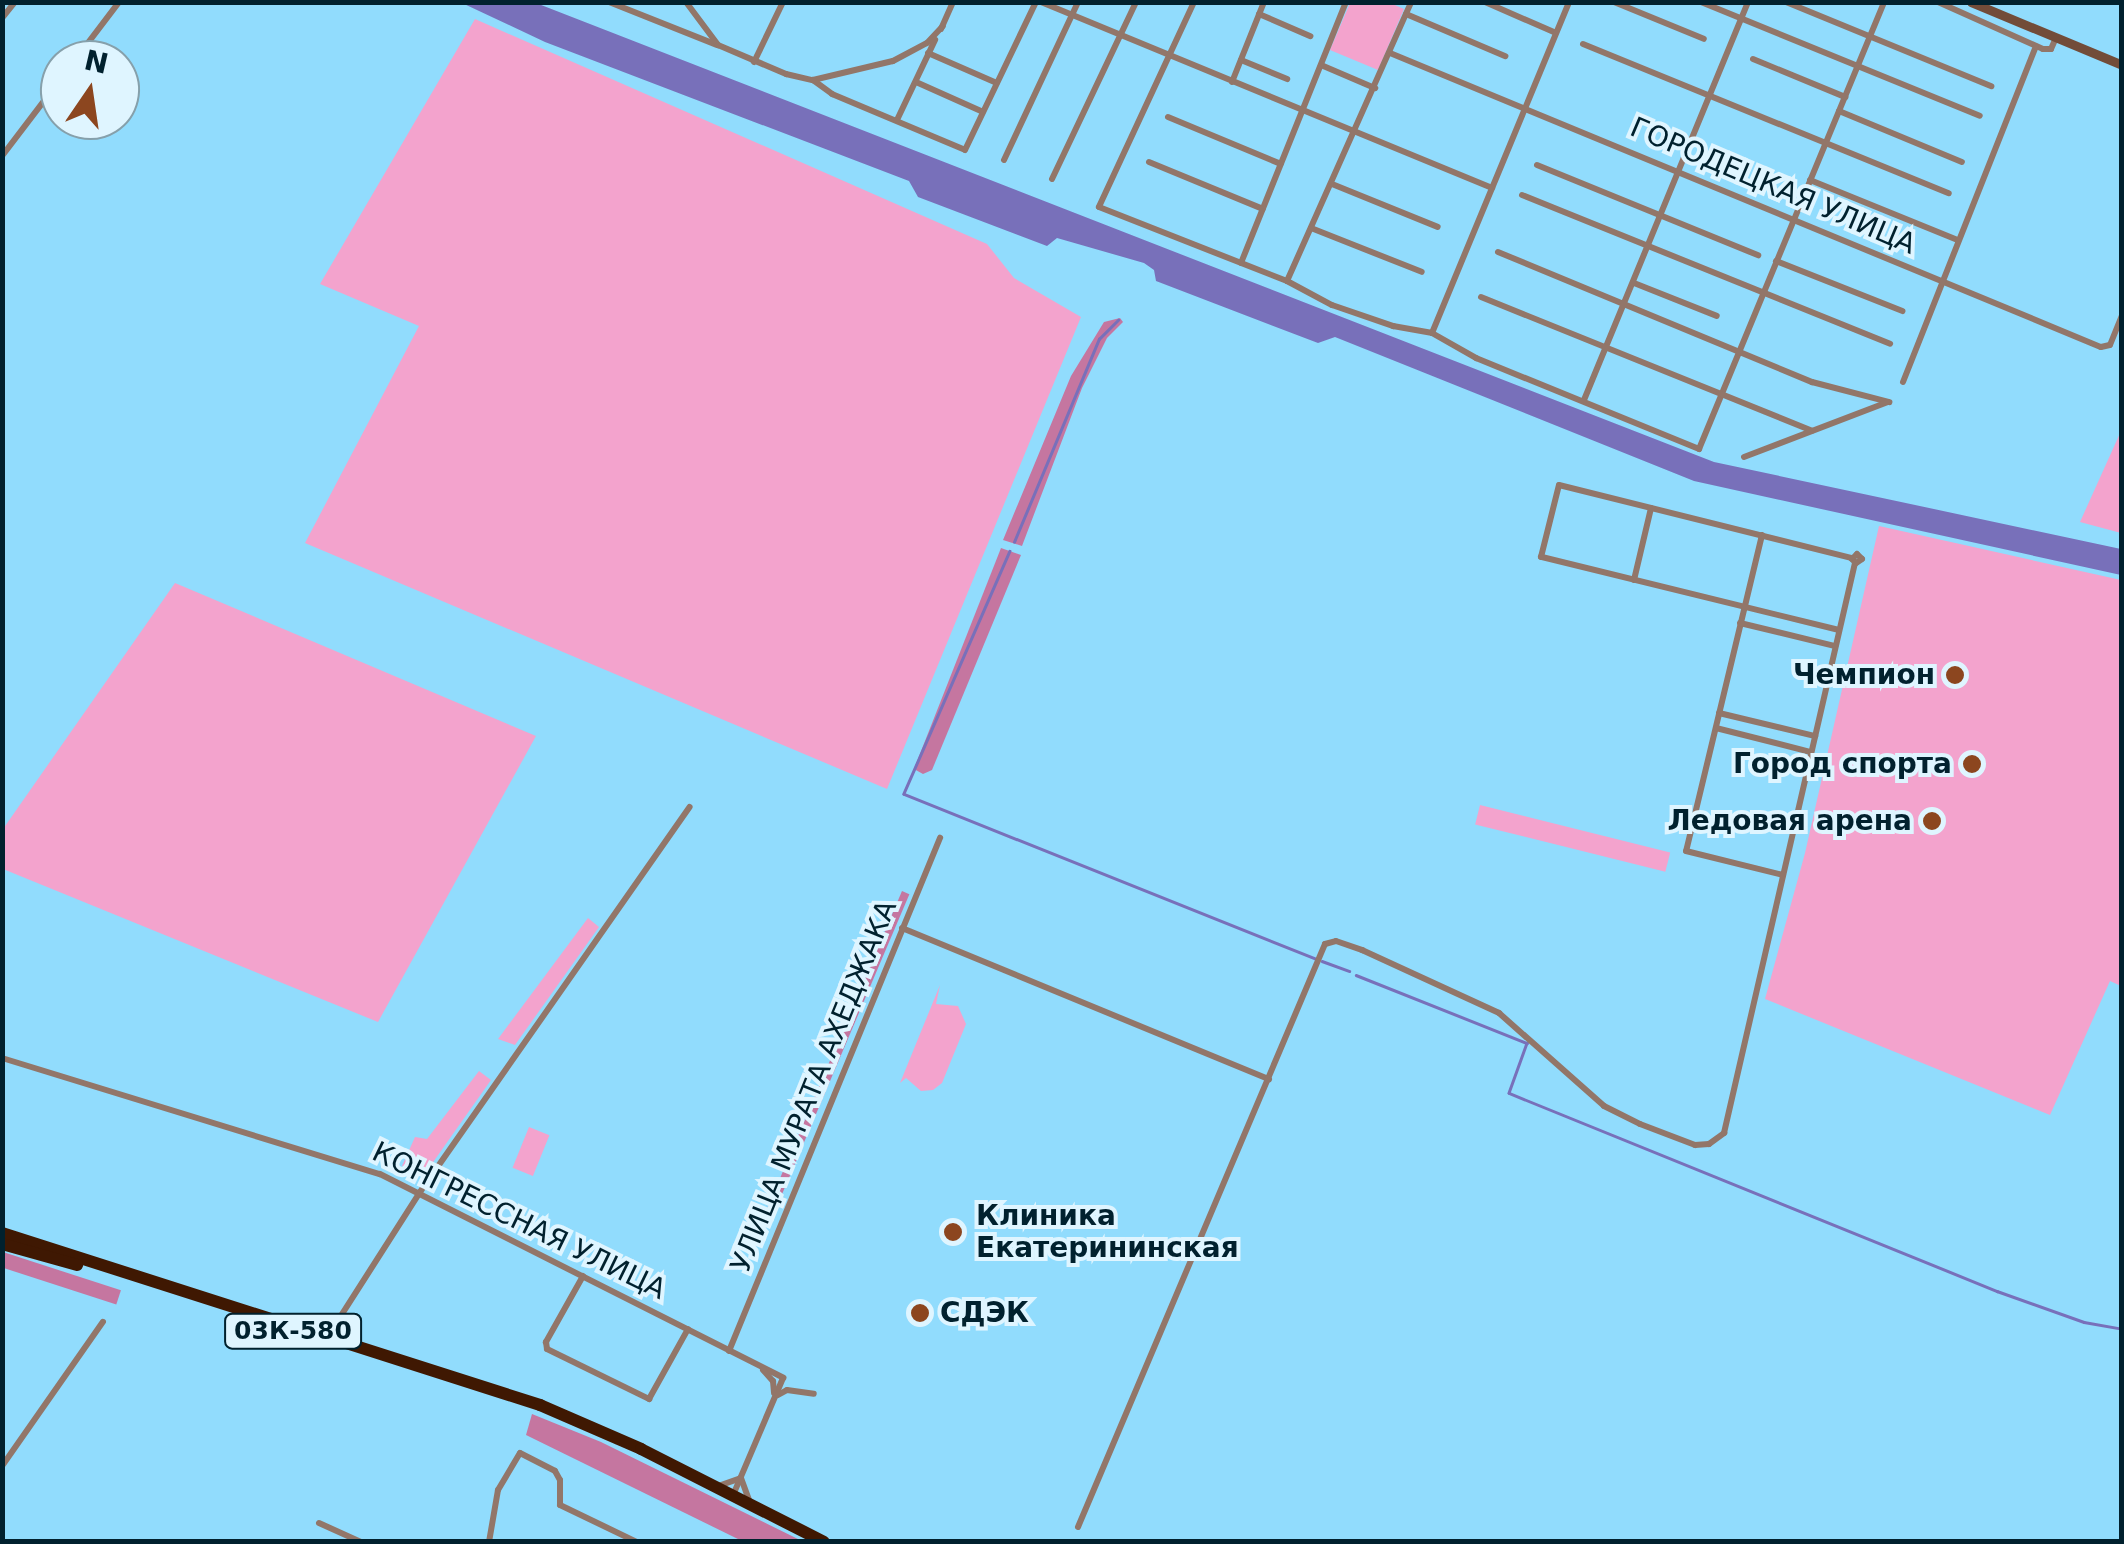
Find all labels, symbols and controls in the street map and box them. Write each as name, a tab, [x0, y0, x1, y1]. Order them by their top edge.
north arrow	[40, 40, 140, 140]
text: N	[81, 44, 112, 81]
street label: ГОРОДЕЦКАЯ УЛИЦА	[1625, 111, 1921, 261]
place label: Чемпион	[1793, 658, 1935, 692]
marker: Чемпион	[1944, 664, 1966, 686]
place label: Город спорта	[1733, 747, 1952, 781]
marker: Город спорта	[1961, 753, 1983, 775]
place label: Ледовая арена	[1667, 804, 1912, 838]
marker: Ледовая арена	[1921, 810, 1943, 832]
street label: УЛИЦА МУРАТА АХЕДЖАКА	[724, 895, 904, 1277]
street label: КОНГРЕССНАЯ УЛИЦА	[367, 1135, 671, 1307]
place label: Клиника Екатерининская	[976, 1199, 1239, 1265]
marker: Клиника Екатерининская	[940, 1219, 966, 1245]
place label: СДЭК	[940, 1296, 1029, 1330]
marker: СДЭК	[909, 1302, 931, 1324]
road number: 03К-580	[223, 1311, 363, 1351]

